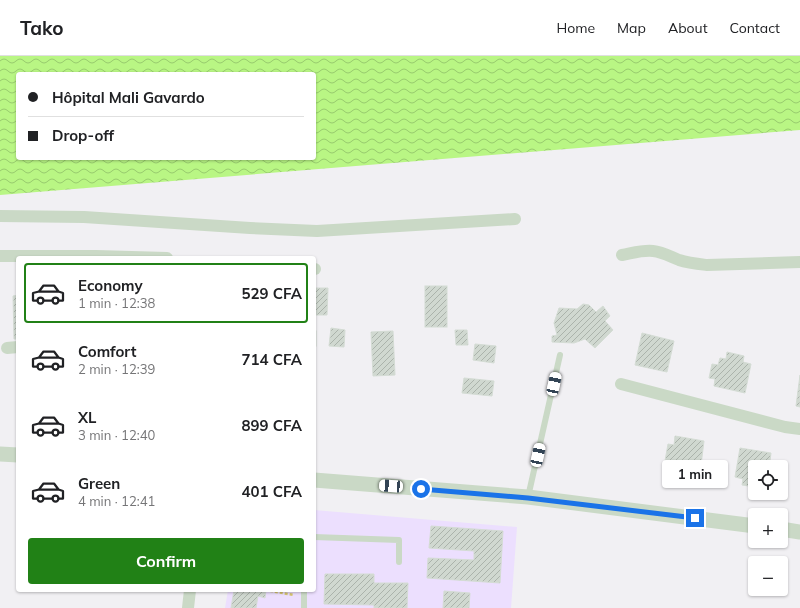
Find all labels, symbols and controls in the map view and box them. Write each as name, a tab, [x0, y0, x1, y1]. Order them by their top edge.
text: Tako	[20, 16, 64, 40]
text: Home	[556, 19, 595, 37]
text: Map	[617, 19, 646, 37]
text: About	[668, 19, 708, 37]
text: Contact	[730, 19, 780, 37]
text: Hôpital Mali Gavardo	[52, 88, 205, 107]
text: Drop-off	[52, 126, 114, 145]
icon: car	[30, 275, 66, 311]
text: Economy	[78, 276, 143, 295]
text: 529 CFA	[242, 284, 302, 303]
text: 1 min · 12:38	[78, 295, 155, 311]
icon: car	[30, 341, 66, 377]
text: Comfort	[78, 342, 136, 361]
text: 714 CFA	[242, 350, 302, 369]
text: 2 min · 12:39	[78, 361, 155, 377]
car	[546, 371, 562, 397]
icon: car	[30, 407, 66, 443]
text: XL	[78, 408, 96, 427]
text: 899 CFA	[242, 416, 302, 435]
text: 3 min · 12:40	[78, 427, 155, 443]
car	[530, 442, 546, 468]
callout: 1 min	[662, 460, 728, 488]
map controls	[748, 460, 788, 596]
button: locate	[748, 460, 788, 500]
text: 1 min	[678, 466, 712, 482]
icon: car	[30, 473, 66, 509]
text: Green	[78, 474, 120, 493]
car	[379, 479, 403, 493]
route start	[412, 480, 430, 498]
text: 401 CFA	[242, 482, 302, 501]
text: 4 min · 12:41	[78, 493, 155, 509]
button: +	[748, 508, 788, 548]
route end	[686, 509, 704, 527]
button: Confirm	[28, 538, 304, 584]
button: −	[748, 556, 788, 596]

